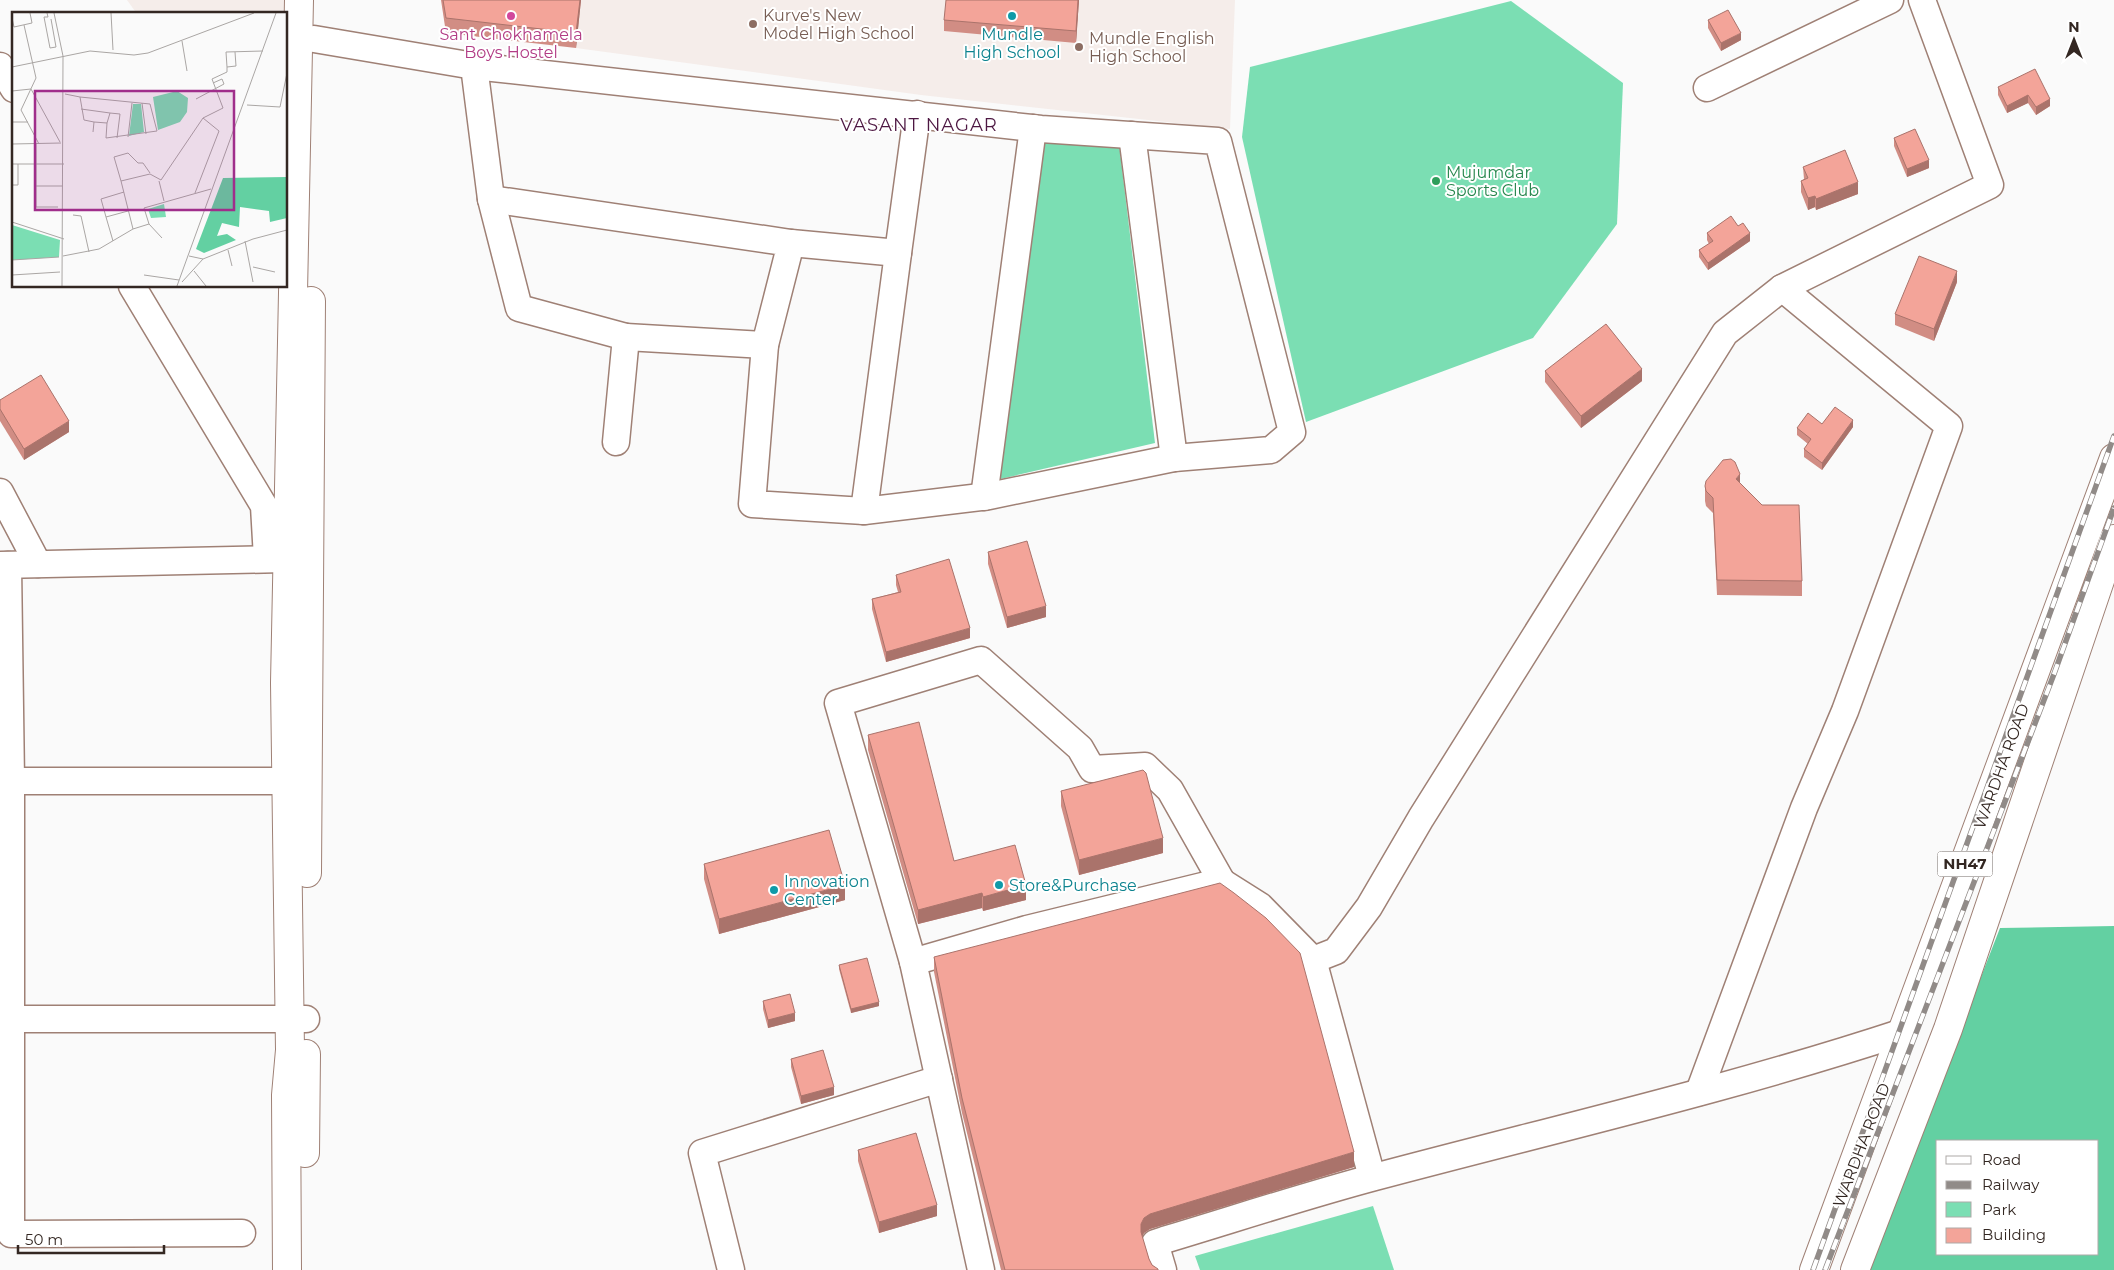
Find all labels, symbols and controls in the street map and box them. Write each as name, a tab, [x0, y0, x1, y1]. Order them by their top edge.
place label: Kurve's New Model High School	[763, 6, 915, 43]
marker: Sant Chokhamela Boys Hostel	[505, 10, 517, 22]
marker: Mundle High School	[1006, 10, 1018, 22]
inset map	[12, 12, 288, 288]
north arrow	[2049, 15, 2099, 65]
marker: Kurve's New Model High School	[747, 18, 759, 30]
text: N	[2068, 18, 2080, 36]
place label: Sant Chokhamela Boys Hostel	[439, 25, 583, 62]
place label: Mundle High School	[963, 25, 1061, 62]
place label: Mundle English High School	[1089, 29, 1215, 66]
marker: Mundle English High School	[1073, 41, 1085, 53]
district label: VASANT NAGAR	[840, 114, 998, 136]
place label: Mujumdar Sports Club	[1446, 163, 1539, 200]
marker: Mujumdar Sports Club	[1430, 175, 1442, 187]
street label: WARDHA ROAD	[1970, 701, 2033, 831]
road number: NH47	[1938, 852, 1992, 876]
place label: Innovation Center	[784, 872, 870, 909]
place label: Store&Purchase	[1009, 876, 1137, 895]
marker: Store&Purchase	[993, 879, 1005, 891]
marker: Innovation Center	[768, 884, 780, 896]
street label: WARDHA ROAD	[1829, 1080, 1894, 1210]
legend	[1936, 1140, 2099, 1255]
text: Road	[1982, 1150, 2021, 1169]
text: Railway	[1982, 1175, 2040, 1194]
text: Park	[1982, 1200, 2016, 1219]
scale bar	[18, 1222, 164, 1254]
text: Building	[1982, 1225, 2046, 1244]
text: 50 m	[25, 1230, 63, 1249]

